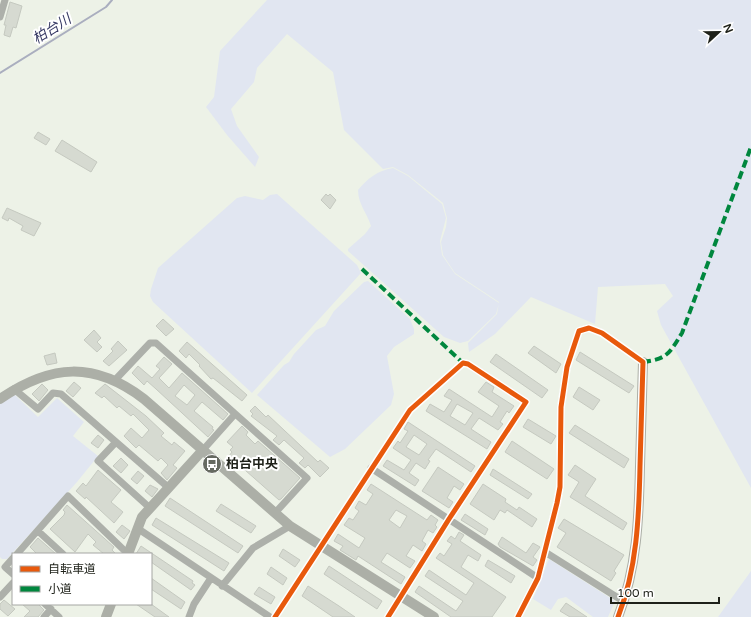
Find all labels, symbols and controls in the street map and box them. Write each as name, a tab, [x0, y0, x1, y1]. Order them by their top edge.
water label: 柏台川	[30, 10, 76, 47]
north arrow	[699, 12, 739, 52]
text: N	[720, 22, 735, 35]
bus stop icon: 柏台中央	[201, 453, 223, 475]
place label: 柏台中央	[226, 456, 278, 472]
legend	[12, 553, 152, 605]
text: 自転車道	[48, 562, 96, 576]
scale bar	[611, 579, 719, 605]
text: 小道	[48, 582, 72, 596]
text: 100 m	[617, 586, 654, 600]

